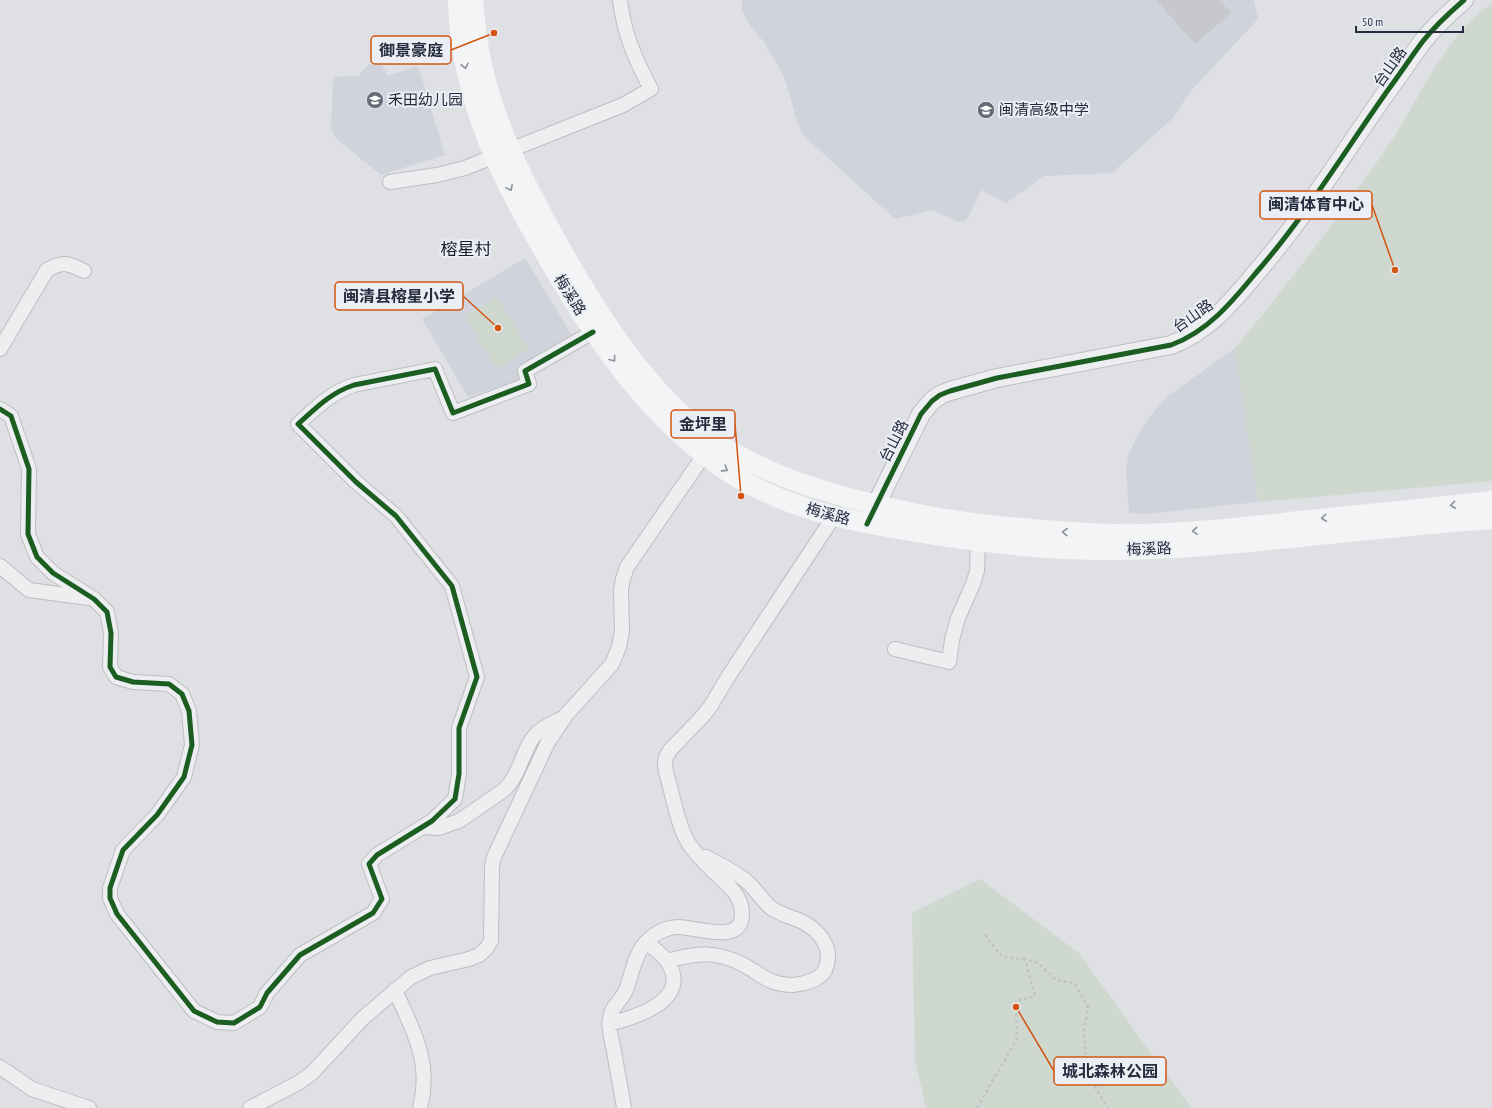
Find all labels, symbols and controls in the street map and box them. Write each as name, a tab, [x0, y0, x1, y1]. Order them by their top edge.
scale bar	[1356, 8, 1463, 34]
text: 50 m	[1362, 14, 1383, 29]
callout: 御景豪庭	[371, 36, 451, 64]
text: 御景豪庭	[379, 40, 443, 60]
street label: 台山路	[1369, 43, 1410, 91]
one-way arrow	[461, 63, 469, 70]
school or university icon: 禾田幼儿园	[365, 90, 385, 110]
place label: 禾田幼儿园	[388, 90, 463, 109]
school or university icon: 闽清高级中学	[976, 100, 996, 120]
place label: 闽清高级中学	[999, 100, 1089, 119]
one-way arrow	[505, 184, 512, 191]
callout: 闽清体育中心	[1260, 191, 1372, 219]
text: 闽清体育中心	[1268, 194, 1364, 214]
district label: 榕星村	[441, 238, 492, 260]
street label: 梅溪路	[550, 271, 590, 319]
callout: 闽清县榕星小学	[335, 282, 463, 310]
text: 闽清县榕星小学	[343, 286, 455, 306]
street label: 台山路	[1169, 295, 1217, 336]
one-way arrow	[608, 355, 615, 362]
callout: 金坪里	[671, 410, 735, 438]
text: 金坪里	[679, 414, 727, 434]
street label: 台山路	[875, 416, 912, 465]
one-way arrow	[721, 464, 728, 472]
street label: 梅溪路	[804, 499, 852, 529]
one-way arrow	[1450, 501, 1456, 510]
one-way arrow	[1321, 514, 1327, 523]
one-way arrow	[1062, 527, 1068, 536]
one-way arrow	[1191, 527, 1198, 536]
street label: 梅溪路	[1126, 538, 1172, 559]
callout: 城北森林公园	[1054, 1057, 1166, 1085]
text: 城北森林公园	[1062, 1061, 1158, 1081]

